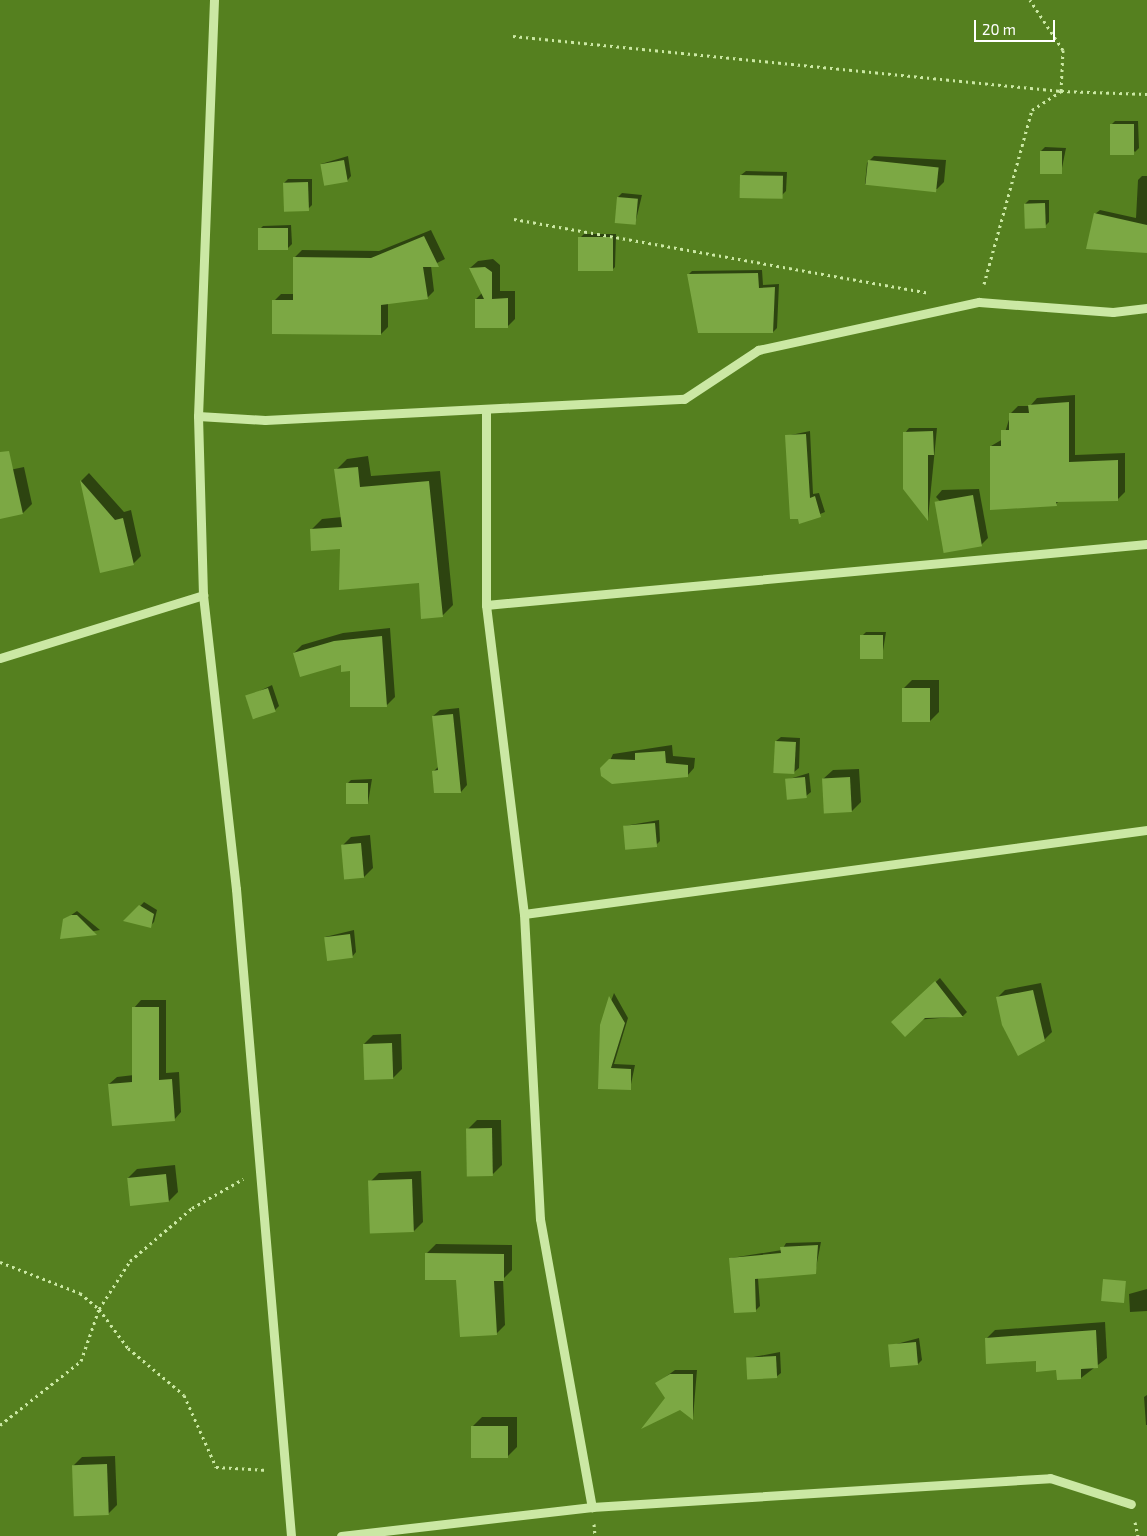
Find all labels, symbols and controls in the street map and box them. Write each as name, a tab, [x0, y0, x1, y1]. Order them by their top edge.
scale bar	[977, 10, 1058, 42]
text: 20 m	[982, 20, 1016, 38]

